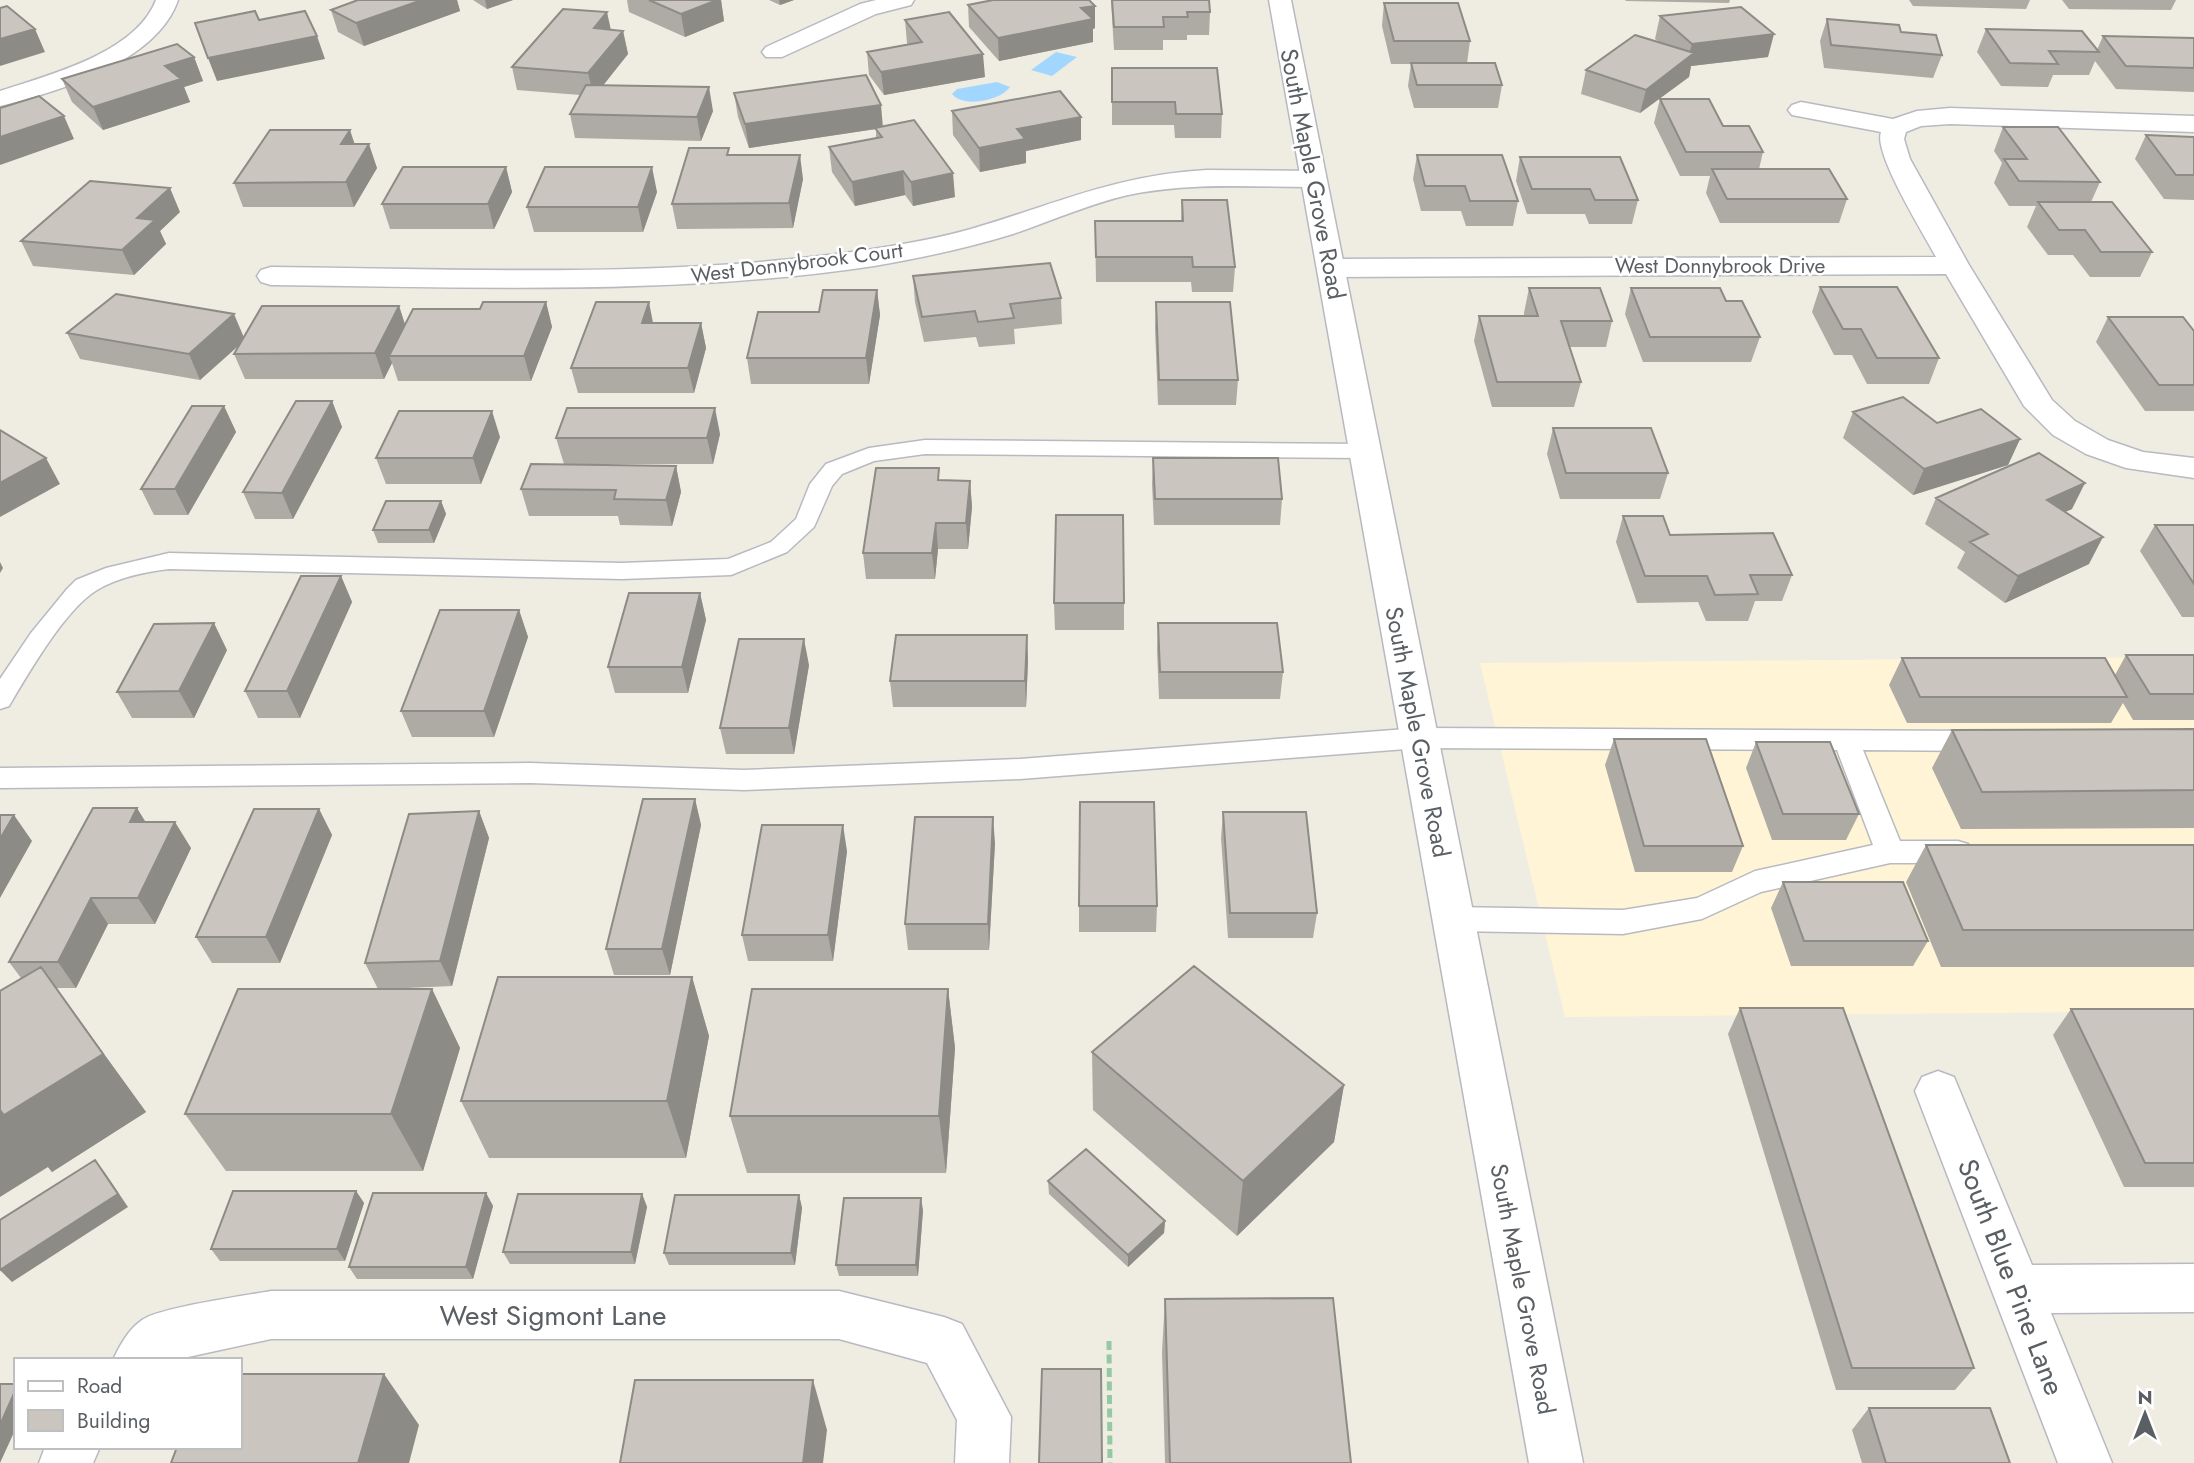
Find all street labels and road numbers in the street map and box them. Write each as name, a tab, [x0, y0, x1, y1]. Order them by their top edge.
street label: South Maple Grove Road	[1272, 46, 1354, 302]
street label: West Donnybrook Court	[689, 235, 905, 291]
street label: West Donnybrook Drive	[1615, 251, 1826, 281]
street label: South Maple Grove Road	[1377, 604, 1459, 860]
street label: South Blue Pine Lane	[1947, 1153, 2075, 1401]
street label: South Maple Grove Road	[1482, 1161, 1564, 1417]
street label: West Sigmont Lane	[439, 1295, 667, 1336]

